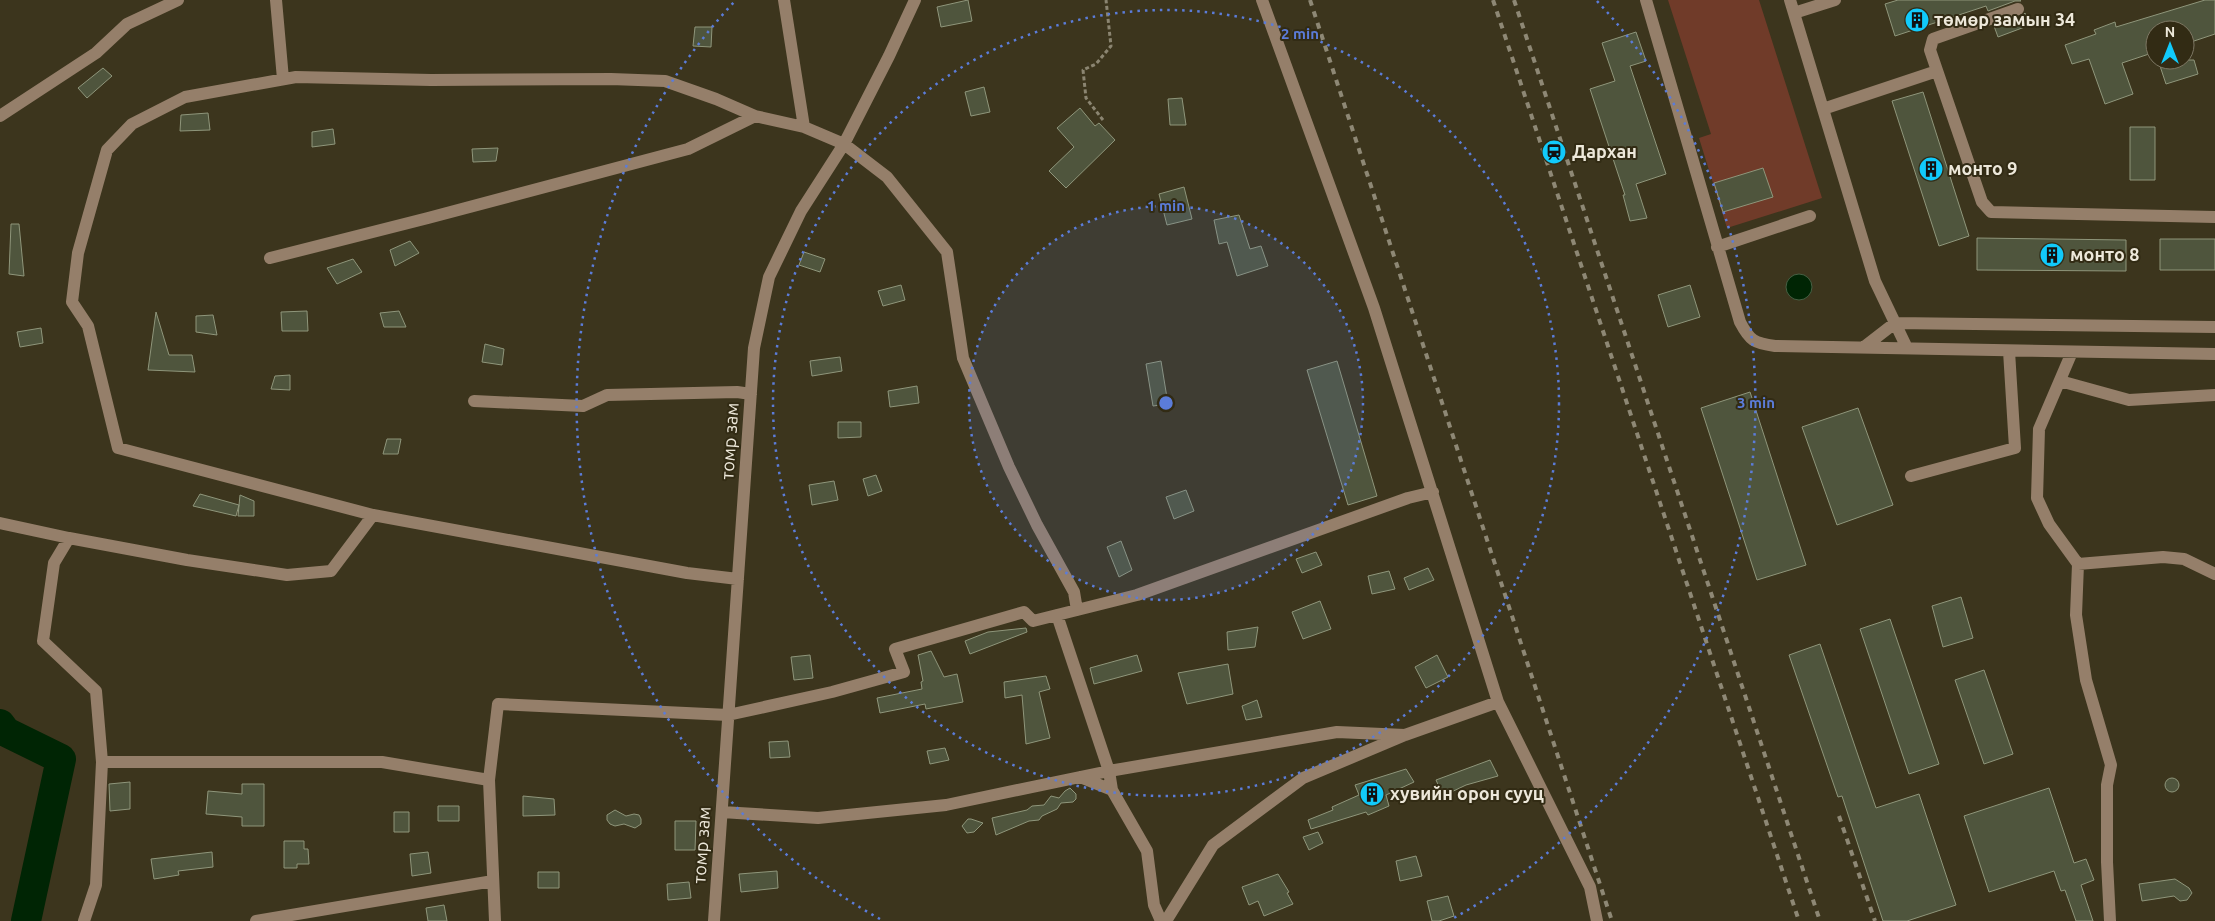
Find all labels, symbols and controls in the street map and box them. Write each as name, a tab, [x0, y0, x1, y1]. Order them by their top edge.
building icon: төмөр замын 34	[1904, 7, 1930, 33]
place label: төмөр замын 34	[1934, 9, 2075, 29]
north arrow	[2145, 20, 2195, 70]
text: N	[2165, 24, 2175, 40]
text: 2 min	[1281, 25, 1319, 42]
station icon: Дархан	[1541, 139, 1567, 165]
place label: Дархан	[1572, 141, 1637, 161]
building icon: монто 9	[1918, 156, 1944, 182]
place label: монто 9	[1948, 158, 2017, 178]
text: 1 min	[1147, 197, 1185, 214]
building icon: монто 8	[2039, 242, 2065, 268]
place label: монто 8	[2070, 244, 2139, 264]
centre of rings	[1157, 394, 1175, 412]
text: 3 min	[1737, 394, 1775, 411]
street label: томр зам	[716, 402, 742, 480]
building icon: хувийн орон сууц	[1359, 781, 1385, 807]
place label: хувийн орон сууц	[1390, 783, 1544, 803]
street label: томр зам	[688, 806, 714, 884]

